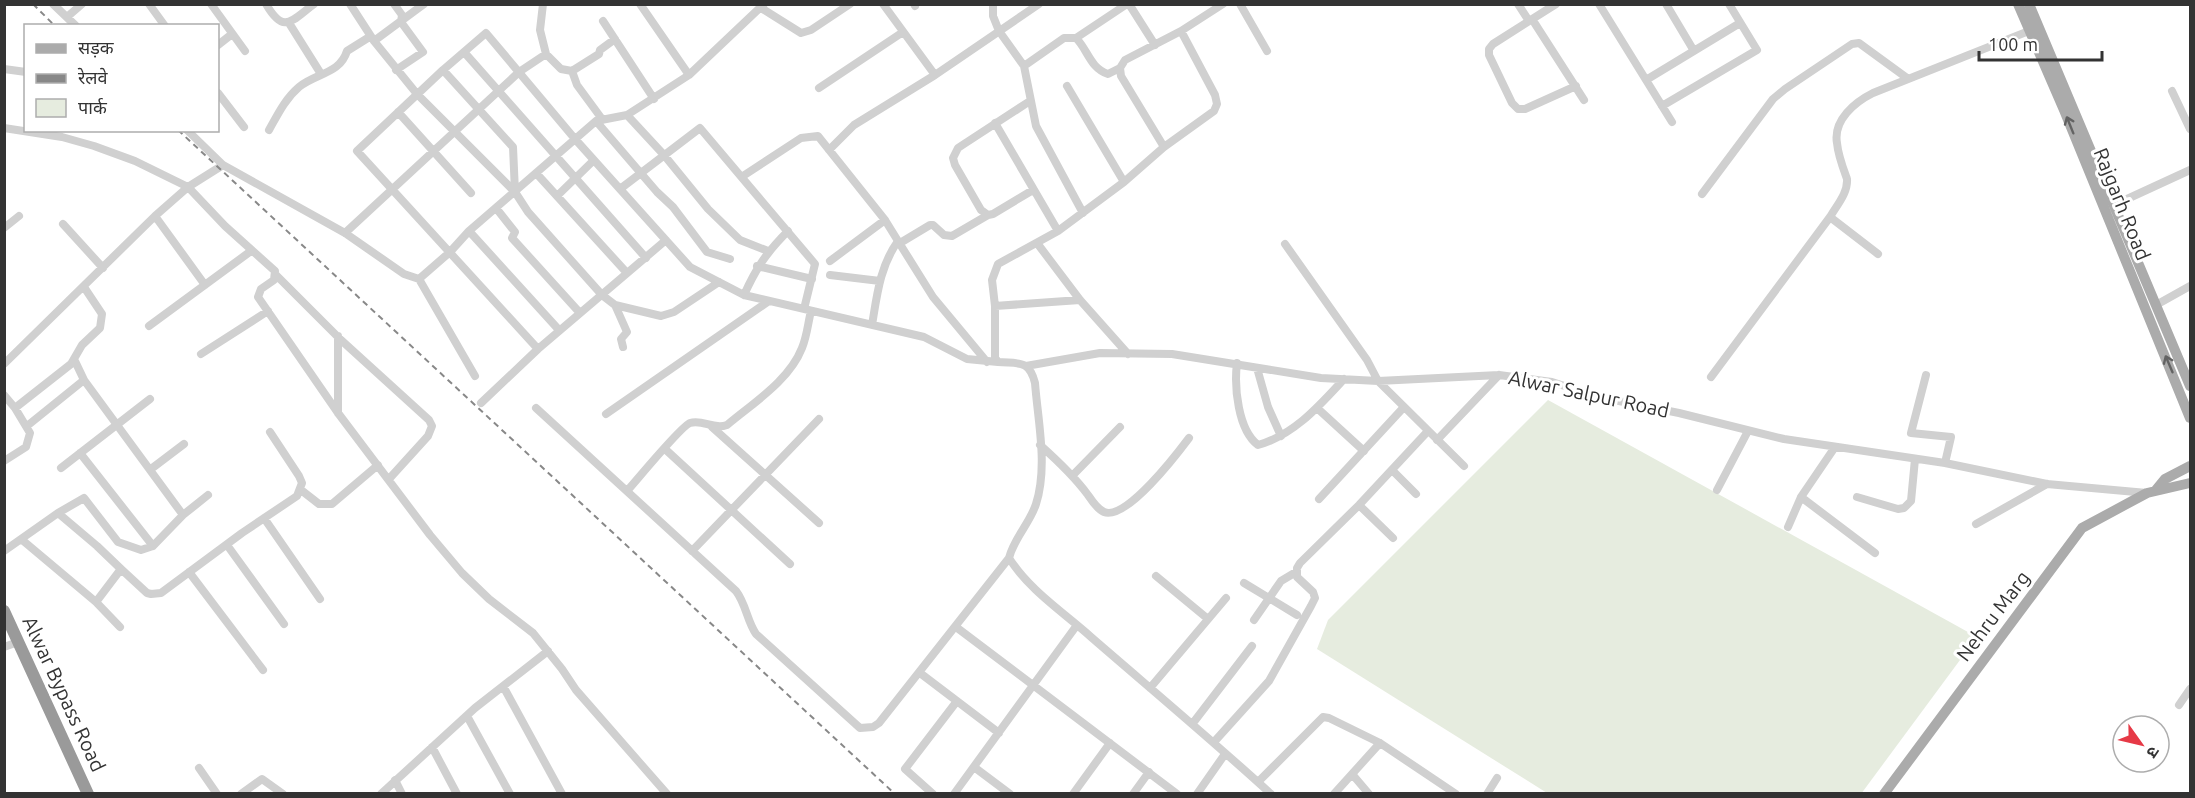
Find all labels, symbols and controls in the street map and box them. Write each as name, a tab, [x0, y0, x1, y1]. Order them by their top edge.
legend	[24, 24, 219, 132]
scale bar	[1979, 24, 2102, 62]
text: 100 m	[1988, 34, 2038, 54]
text: सड़क	[78, 37, 115, 58]
text: रेलवे	[77, 67, 109, 87]
text: पार्क	[78, 97, 108, 117]
one-way arrow	[2064, 117, 2075, 135]
street label: Rajgarh Road	[2090, 144, 2155, 263]
one-way arrow	[2163, 355, 2174, 374]
street label: Alwar Salpur Road	[1507, 365, 1671, 422]
street label: Nehru Marg	[1951, 566, 2034, 665]
street label: Alwar Bypass Road	[18, 613, 110, 775]
north arrow	[2111, 714, 2171, 774]
text: उ	[2143, 743, 2164, 762]

